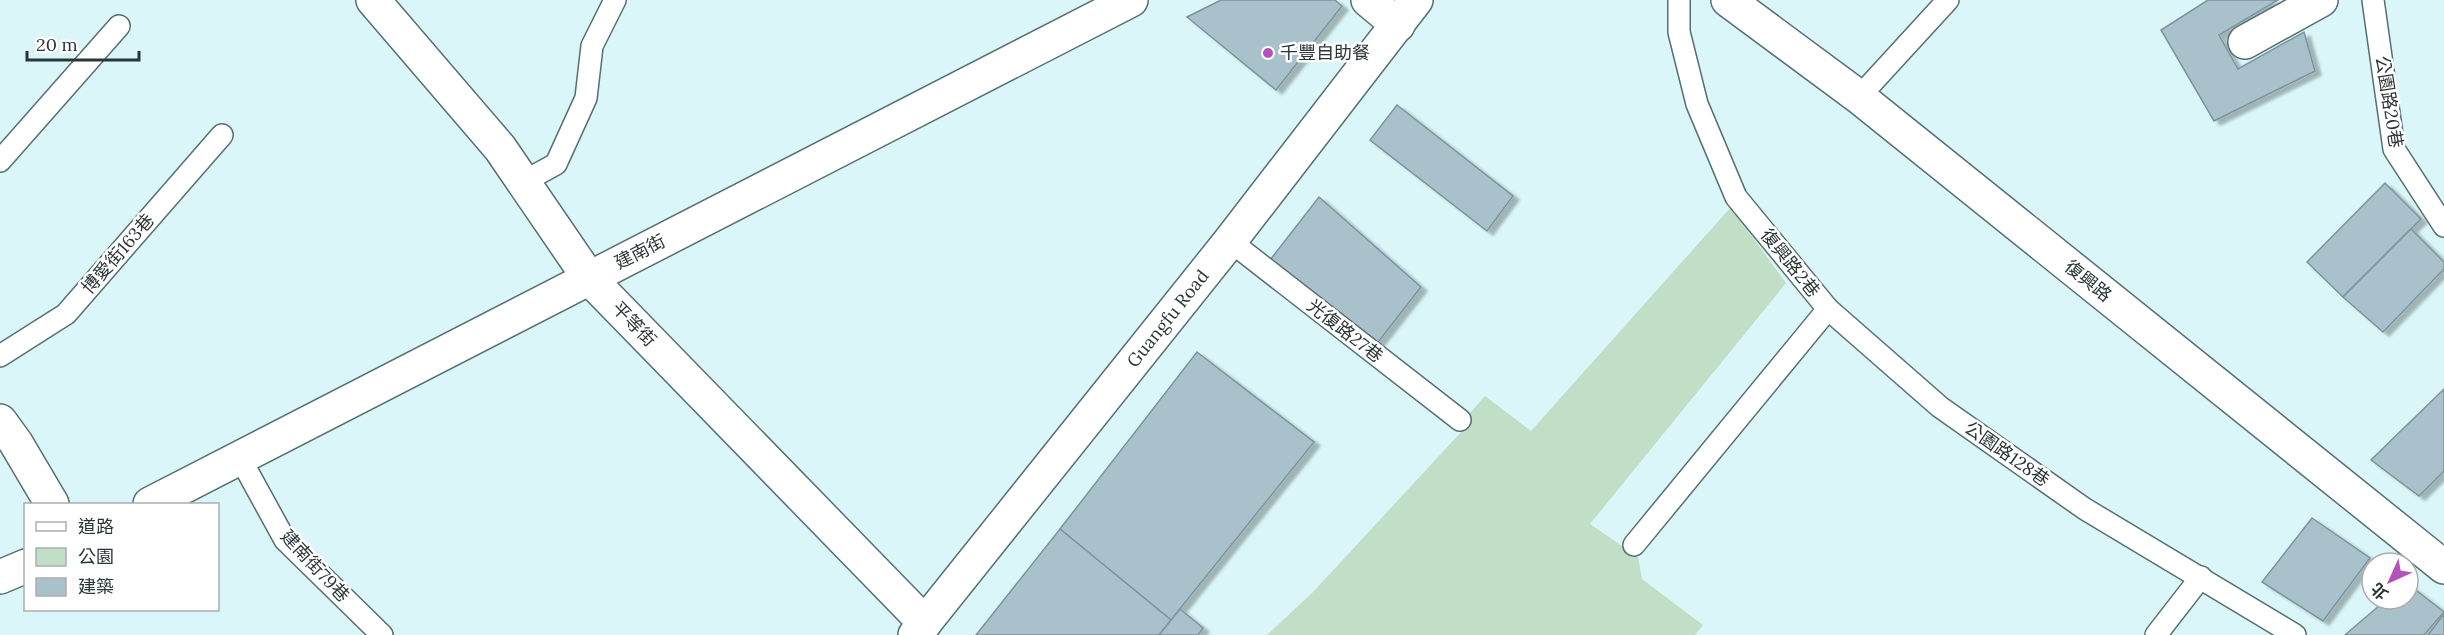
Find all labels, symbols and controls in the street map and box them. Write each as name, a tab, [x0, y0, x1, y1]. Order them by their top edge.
scale bar	[27, 24, 140, 62]
text: 20 m	[36, 33, 78, 56]
place label: 千豐自助餐	[1280, 41, 1370, 64]
marker: 千豐自助餐	[1261, 46, 1275, 60]
street label: 公園路20巷	[2371, 54, 2408, 150]
street label: 博愛街163巷	[76, 209, 159, 299]
street label: 復興路2巷	[1756, 224, 1825, 302]
street label: 建南街	[610, 229, 669, 274]
street label: 復興路	[2060, 255, 2117, 307]
street label: Guangfu Road	[1121, 265, 1214, 372]
street label: 光復路27巷	[1303, 294, 1388, 367]
street label: 平等街	[607, 296, 661, 351]
street label: 公園路128巷	[1960, 416, 2054, 491]
legend	[24, 503, 219, 611]
text: 道路	[78, 515, 114, 538]
street label: 建南街79巷	[276, 525, 355, 607]
text: 公園	[78, 545, 114, 568]
north arrow	[2360, 551, 2420, 611]
text: 建築	[78, 575, 114, 598]
text: 北	[2367, 579, 2392, 604]

